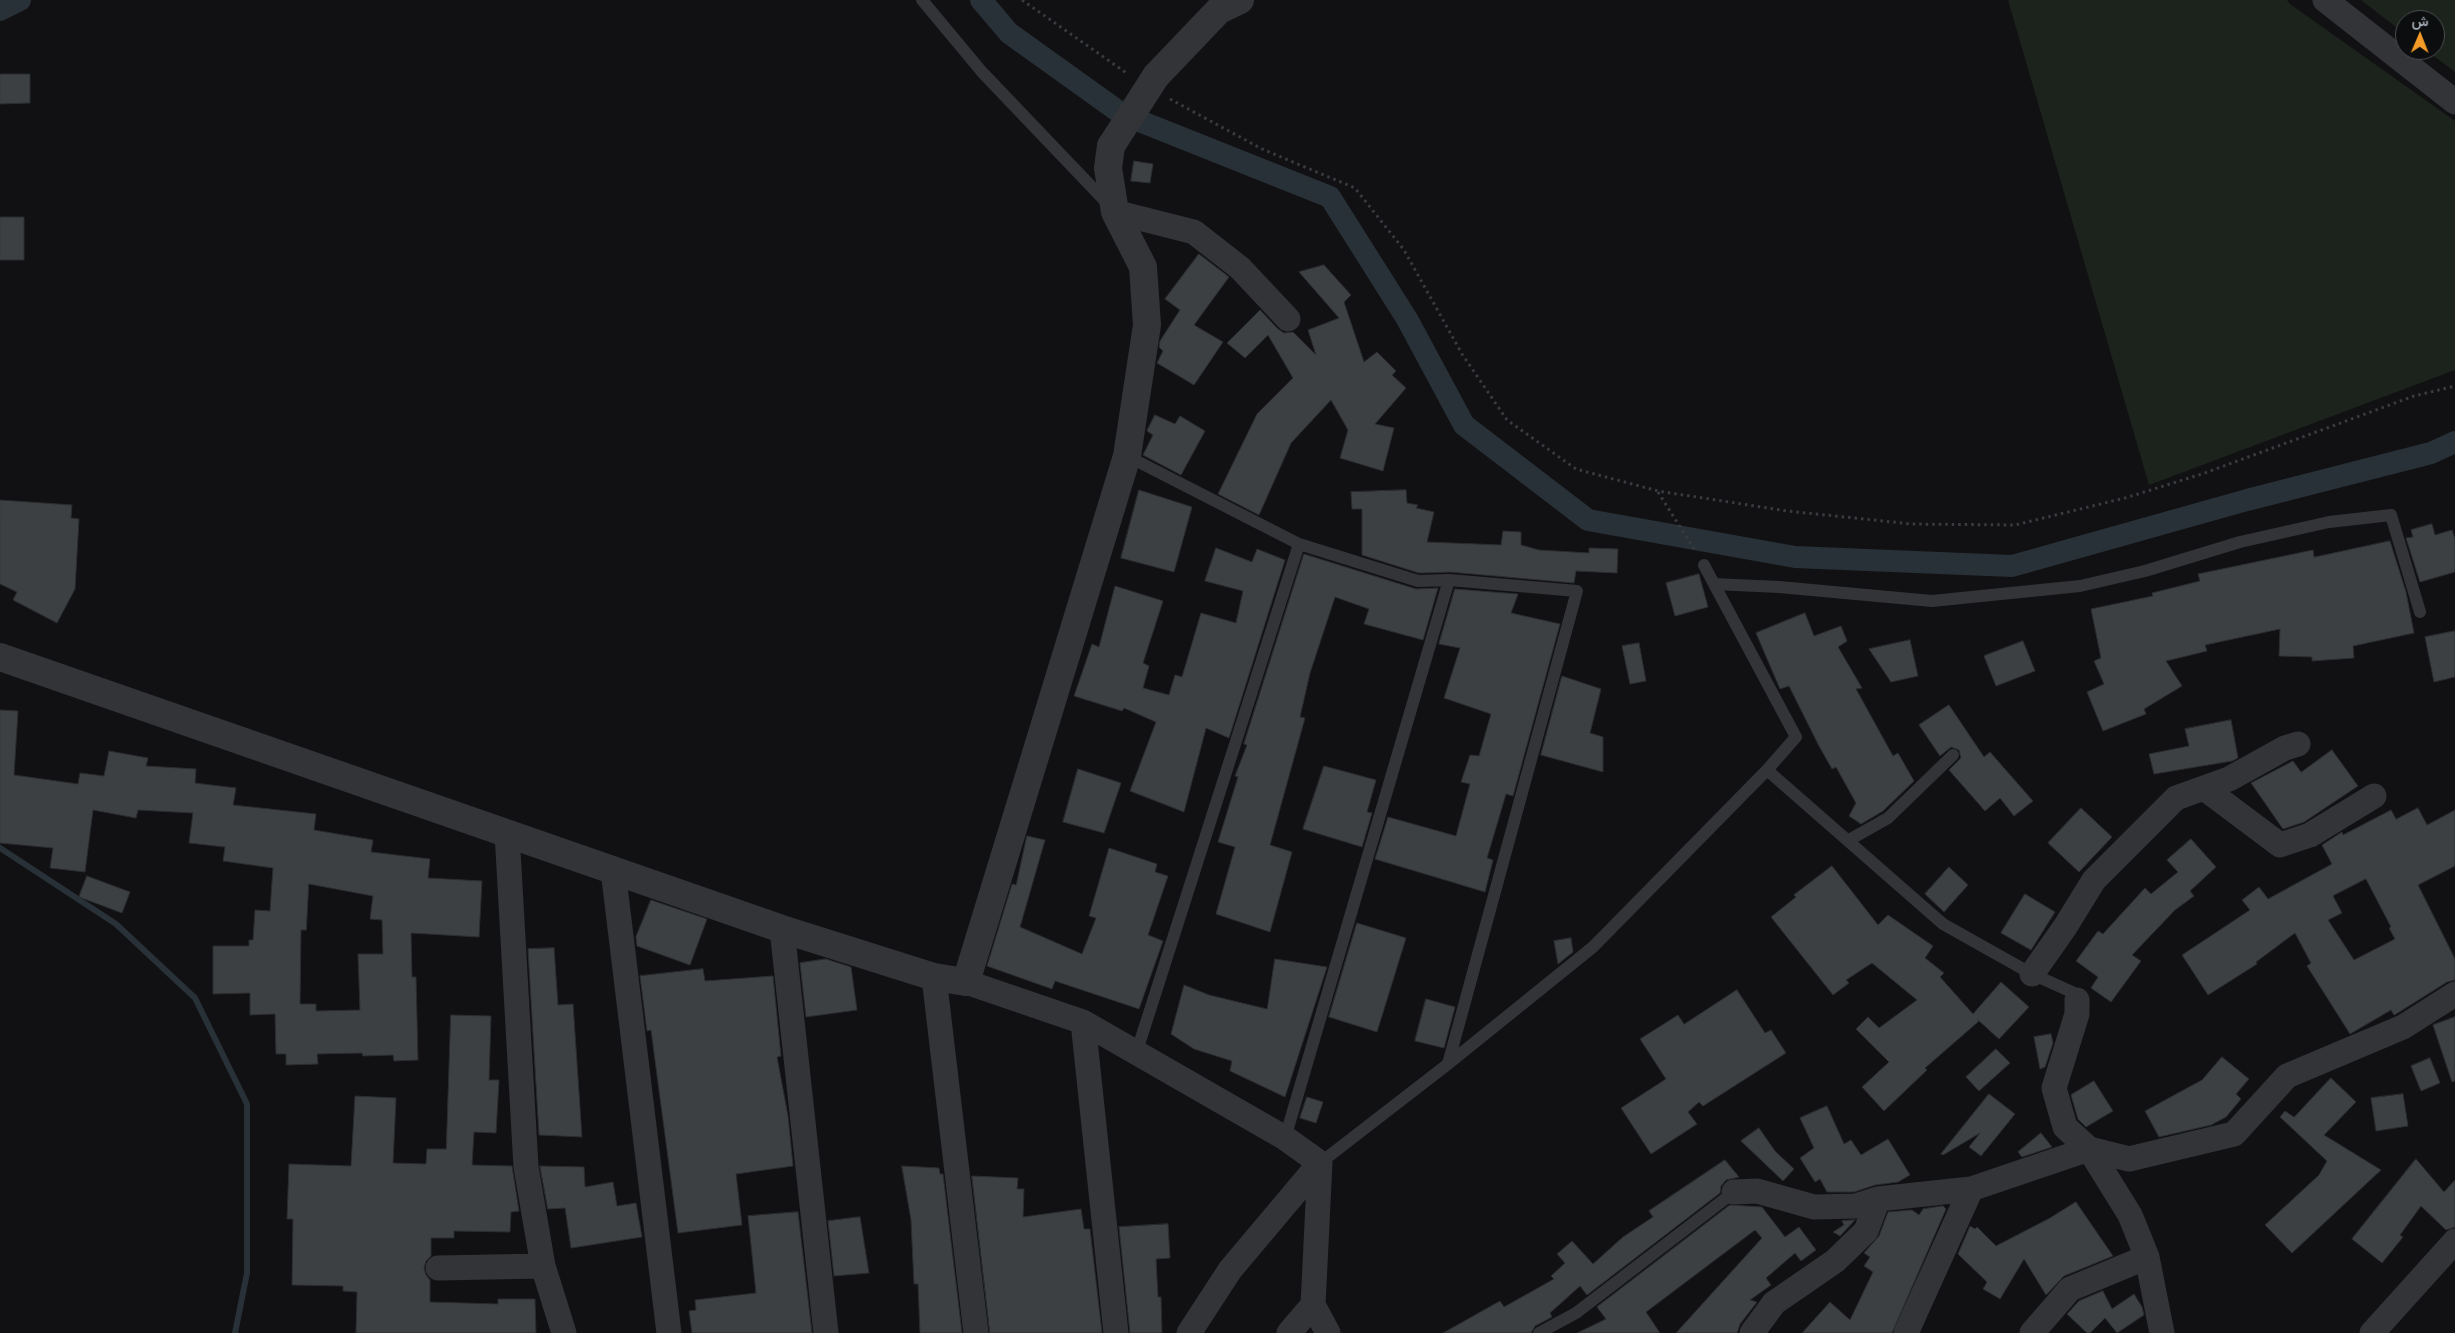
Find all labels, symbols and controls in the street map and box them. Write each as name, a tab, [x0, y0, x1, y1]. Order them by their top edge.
north arrow	[2395, 10, 2445, 60]
text: ش	[2412, 11, 2429, 31]

